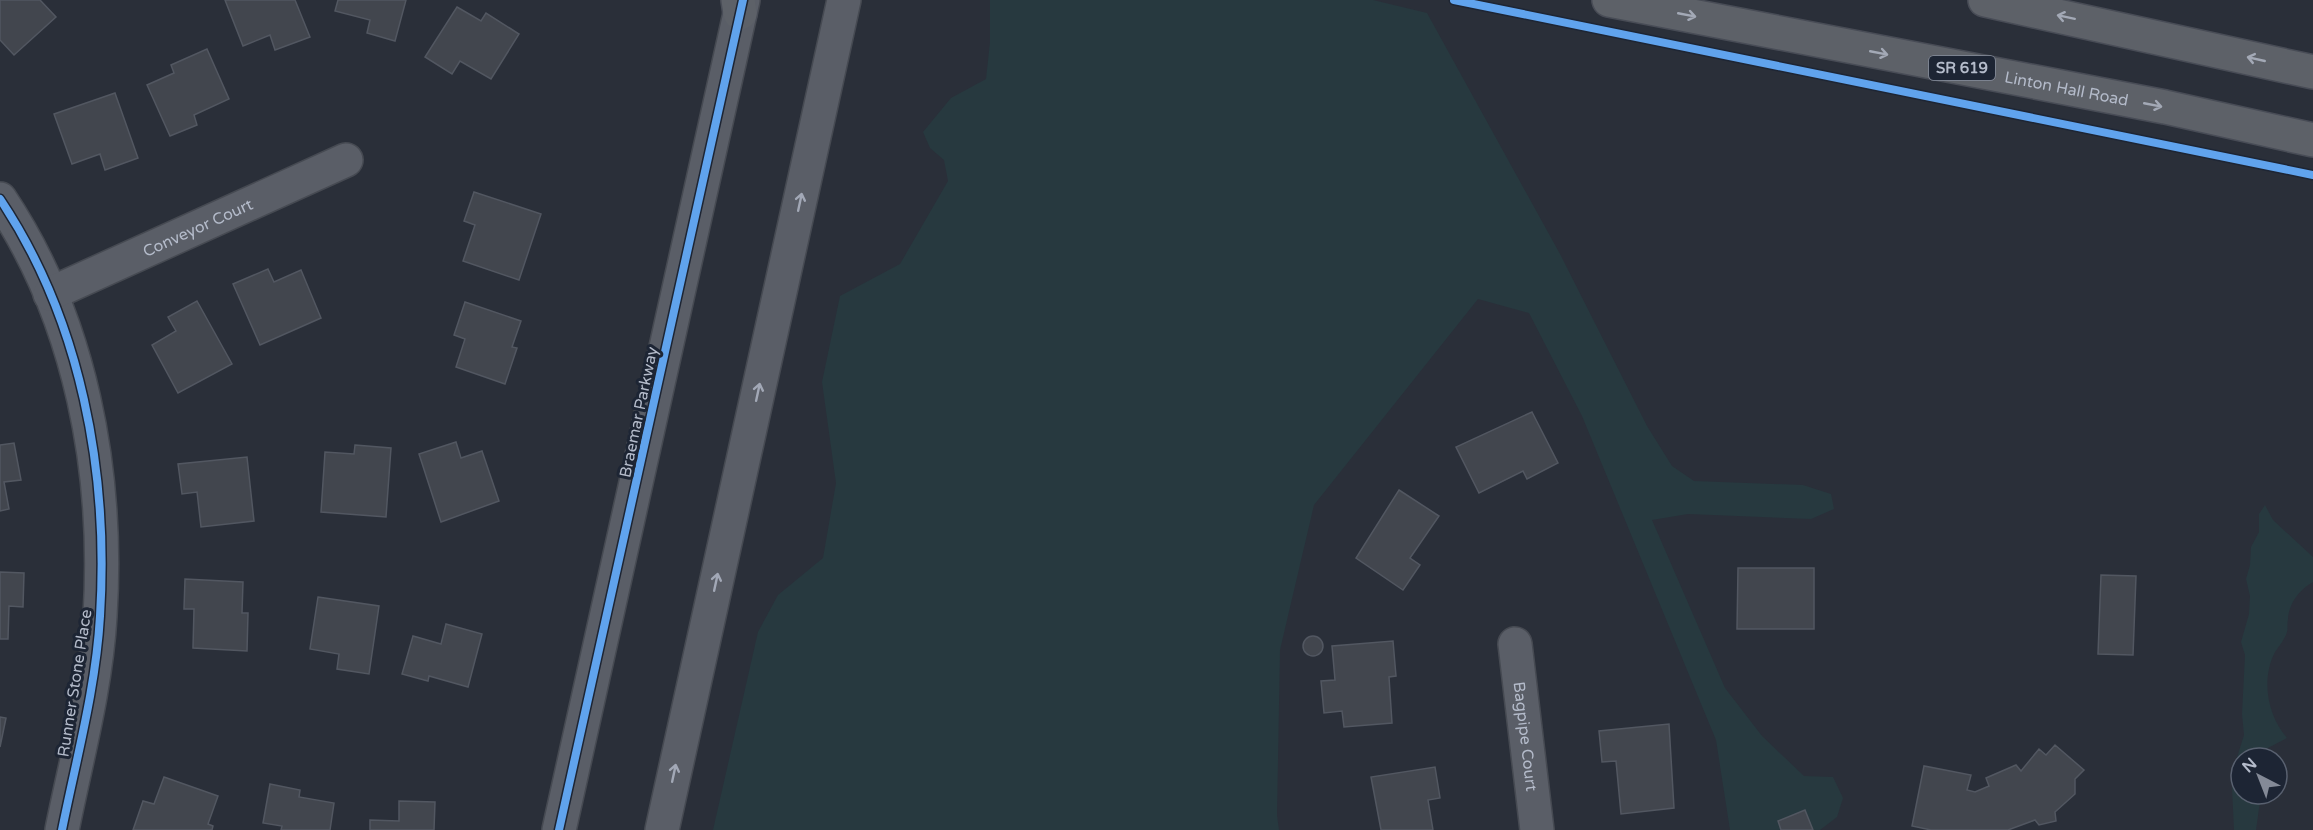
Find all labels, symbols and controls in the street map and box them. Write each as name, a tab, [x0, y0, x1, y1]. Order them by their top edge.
one-way arrow	[1677, 10, 1697, 21]
one-way arrow	[2056, 10, 2075, 22]
one-way arrow	[1869, 48, 1888, 59]
one-way arrow	[2247, 53, 2266, 65]
road number: SR 619	[1929, 56, 1995, 80]
street label: Linton Hall Road	[2003, 67, 2130, 111]
one-way arrow	[2143, 100, 2162, 111]
one-way arrow	[795, 192, 806, 212]
street label: Conveyor Court	[140, 195, 256, 262]
street label: Braemar Parkway	[615, 345, 663, 479]
one-way arrow	[753, 383, 764, 402]
one-way arrow	[711, 573, 722, 593]
street label: Runner Stone Place	[53, 608, 97, 758]
street label: Bagpipe Court	[1509, 681, 1541, 792]
north arrow	[2229, 746, 2289, 806]
text: N	[2238, 754, 2261, 777]
one-way arrow	[669, 764, 681, 783]

